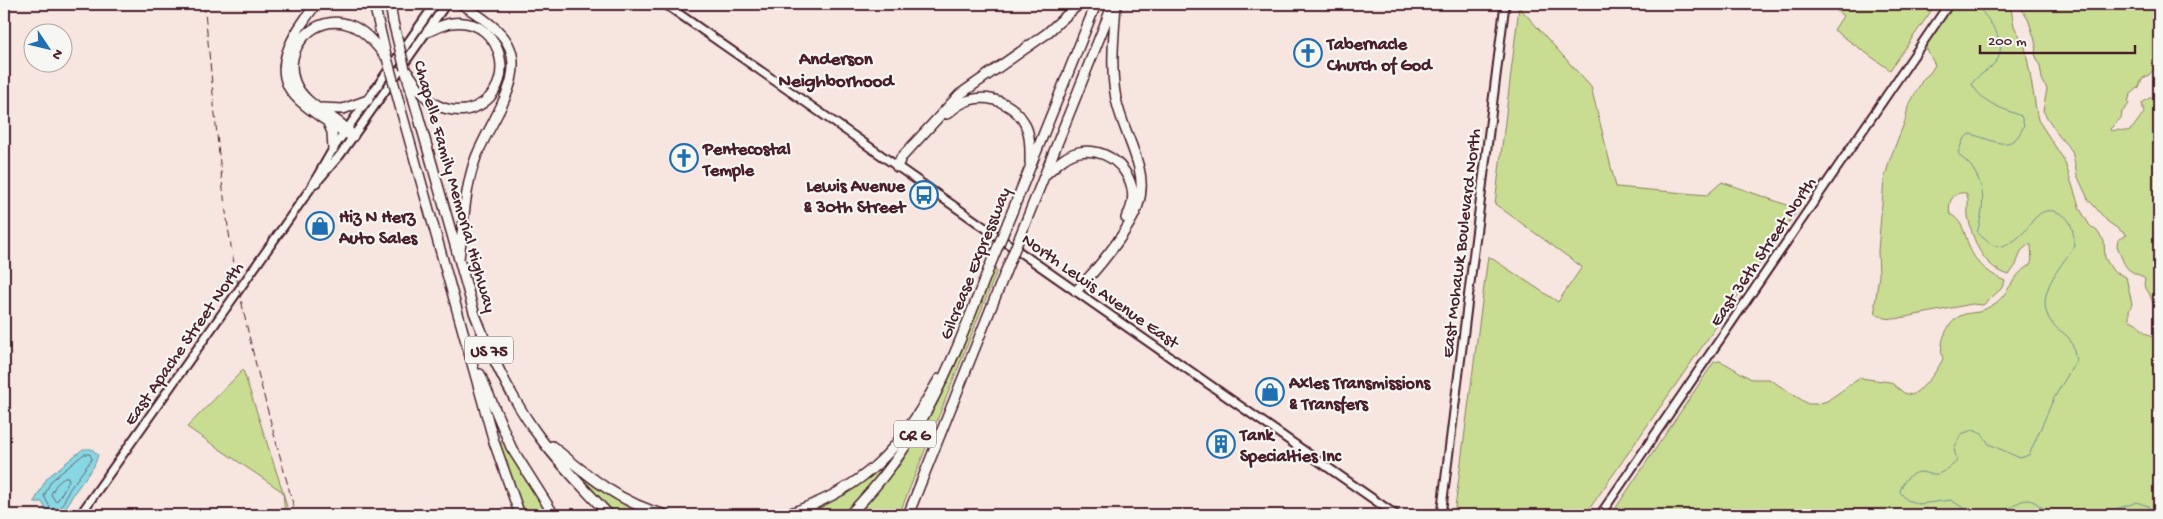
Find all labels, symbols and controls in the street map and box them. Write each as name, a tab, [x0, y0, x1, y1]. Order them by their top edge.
north arrow	[22, 22, 72, 72]
scale bar	[1980, 22, 2136, 54]
text: 200 m	[1988, 33, 2027, 51]
place label: Tabernacle Church of God	[1325, 35, 1434, 77]
church icon: Tabernacle Church of God	[1293, 38, 1323, 68]
text: N	[47, 45, 66, 63]
district label: Anderson Neighborhood	[778, 49, 895, 94]
street label: Chapelle Family Memorial Highway	[407, 58, 500, 315]
street label: East Mohawk Boulevard North	[1438, 127, 1487, 359]
place label: Pentecostal Temple	[701, 140, 791, 182]
church icon: Pentecostal Temple	[669, 143, 699, 173]
street label: East 36th Street North	[1706, 173, 1822, 331]
place label: Lewis Avenue & 30th Street	[804, 177, 907, 219]
bus stop icon: Lewis Avenue & 30th Street	[909, 180, 939, 210]
street label: Gilcrease Expressway	[936, 185, 1017, 343]
place label: Hiz N Herz Auto Sales	[338, 208, 419, 250]
shop icon: Hiz N Herz Auto Sales	[305, 211, 335, 241]
street label: North Lewis Avenue East	[1017, 230, 1184, 355]
street label: East Apache Street North	[121, 258, 250, 430]
road number: US 75	[465, 336, 513, 364]
place label: Axles Transmissions & Transfers	[1288, 374, 1431, 416]
shop icon: Axles Transmissions & Transfers	[1255, 377, 1285, 407]
road number: CR G	[894, 420, 936, 448]
place label: Tank Specialties Inc	[1238, 426, 1342, 468]
building icon: Tank Specialties Inc	[1206, 429, 1236, 459]

